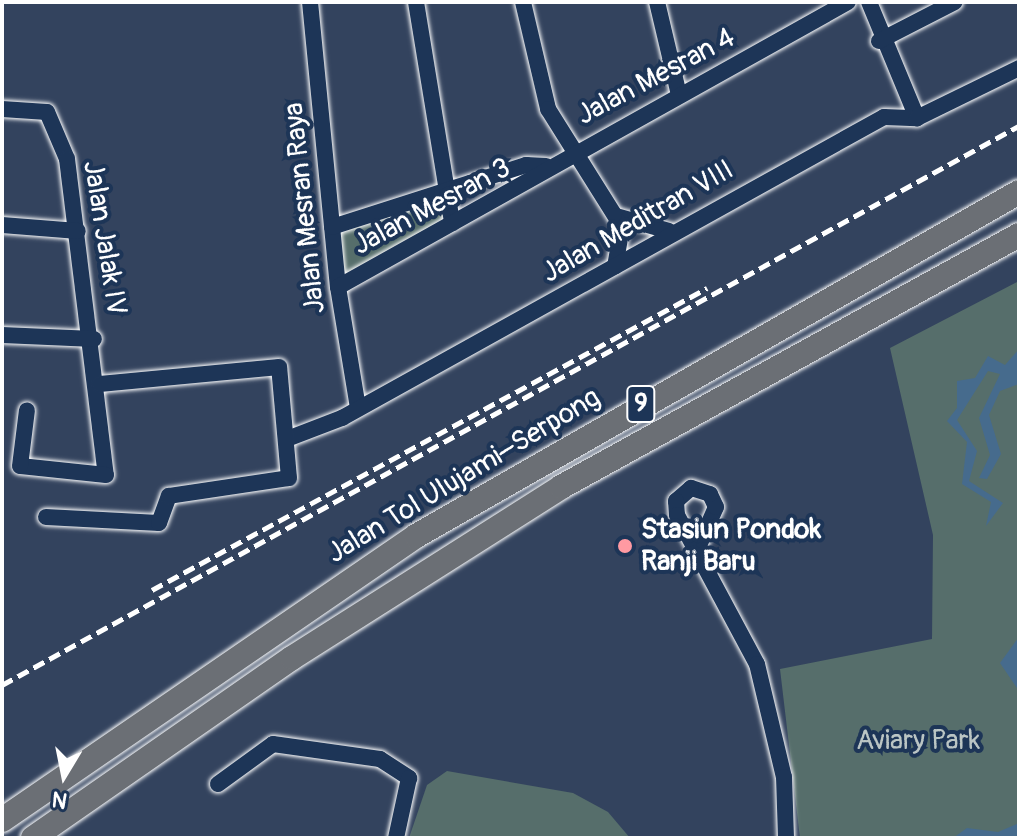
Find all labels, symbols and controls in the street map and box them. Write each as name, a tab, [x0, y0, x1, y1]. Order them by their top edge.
street label: Jalan Mesran 4	[571, 21, 741, 133]
street label: Jalan Mesran Raya	[277, 101, 333, 315]
street label: Jalan Mesran 3	[348, 151, 516, 263]
street label: Jalan Meditran VIII	[536, 154, 740, 290]
street label: Jalan Jalak IV	[75, 158, 133, 318]
street label: Jalan Tol Ulujami–Serpong	[321, 381, 607, 571]
road number: 9	[625, 382, 657, 426]
place label: Stasiun Pondok Ranji Baru	[641, 513, 821, 579]
marker: Stasiun Pondok Ranji Baru	[616, 537, 634, 555]
park label: Aviary Park	[856, 724, 980, 758]
north arrow	[24, 736, 104, 816]
text: N	[50, 785, 70, 815]

